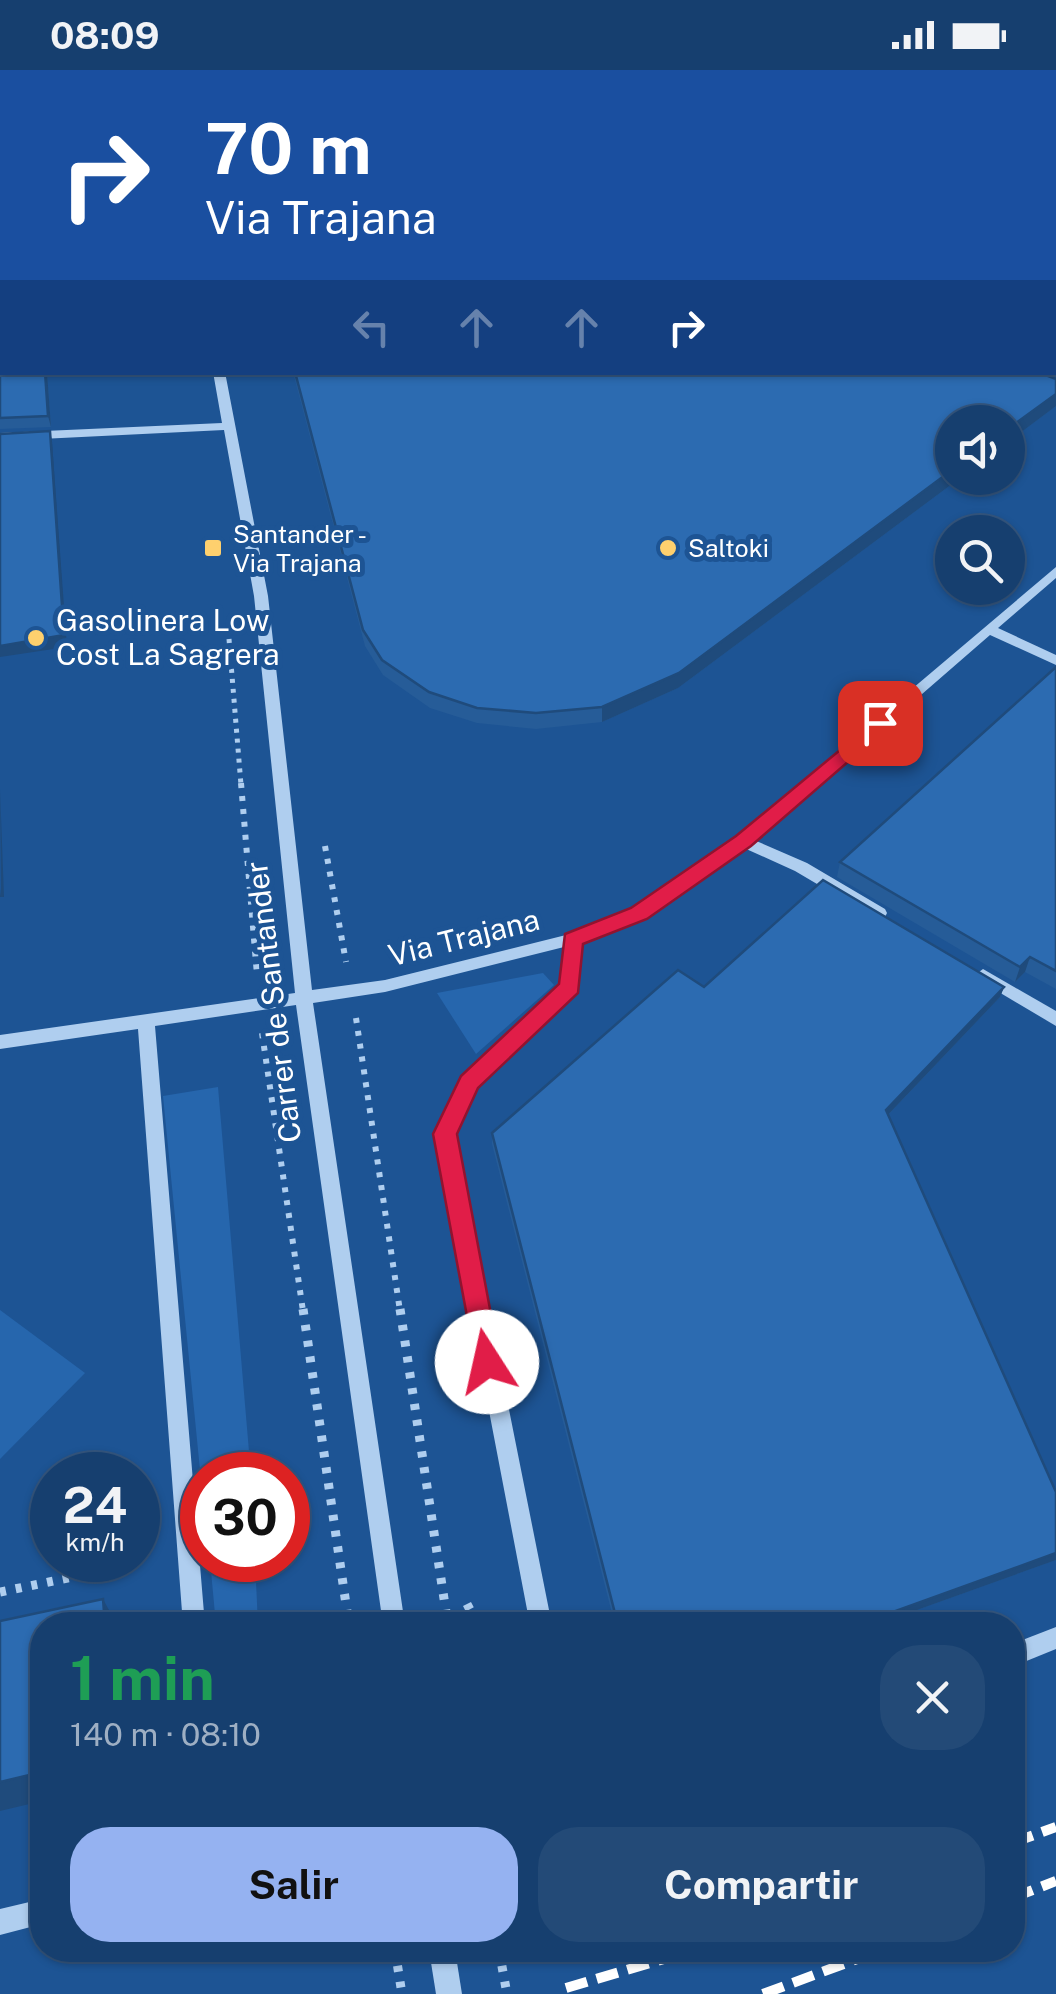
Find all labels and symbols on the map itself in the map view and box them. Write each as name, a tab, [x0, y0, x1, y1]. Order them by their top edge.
place label: Santander - Via Trajana	[233, 519, 367, 578]
place label: Saltoki	[688, 533, 769, 563]
marker: Santander - Via Trajana	[202, 537, 224, 559]
marker: Saltoki	[657, 537, 679, 559]
place label: Gasolinera Low Cost La Sagrera	[56, 602, 280, 672]
marker: Gasolinera Low Cost La Sagrera	[25, 627, 47, 649]
pin	[838, 681, 923, 766]
street label: Carrer de Santander	[238, 859, 308, 1145]
street label: Via Trajana	[384, 901, 543, 973]
position arrow	[435, 1310, 539, 1414]
speed limit sign: 30	[180, 1452, 310, 1582]

